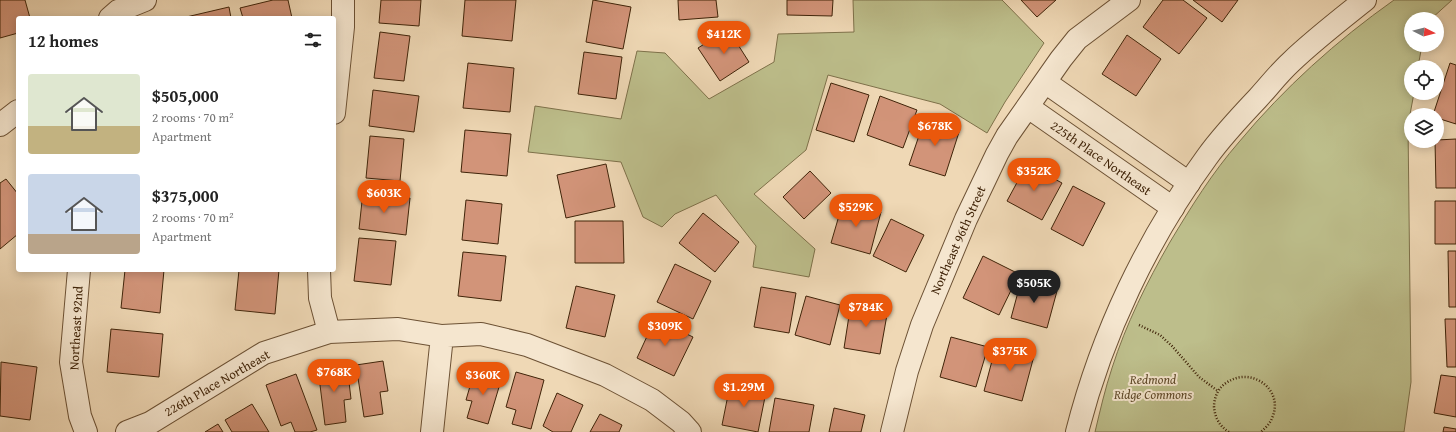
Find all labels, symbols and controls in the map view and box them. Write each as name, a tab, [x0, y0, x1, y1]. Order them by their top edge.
north arrow	[1404, 12, 1444, 52]
map controls	[1404, 12, 1444, 148]
pin: $412K	[696, 21, 752, 55]
text: $412K	[706, 24, 742, 43]
text: 12 homes	[28, 28, 99, 53]
icon: filters	[302, 29, 324, 51]
button: locate	[1404, 60, 1444, 100]
text: $505,000	[152, 83, 218, 108]
icon: home	[60, 90, 108, 138]
text: 2 rooms · 70 m²	[152, 108, 234, 127]
button: layers	[1404, 108, 1444, 148]
pin: $678K	[907, 113, 963, 147]
text: $678K	[917, 116, 953, 135]
street label: 225th Place Northeast	[1047, 116, 1156, 200]
text: Apartment	[152, 127, 212, 146]
pin: $352K	[1006, 158, 1062, 192]
text: $352K	[1016, 161, 1052, 180]
pin: $603K	[356, 180, 412, 214]
street label: Northeast 96th Street	[925, 182, 991, 297]
text: $375,000	[152, 183, 218, 208]
text: $603K	[366, 183, 402, 202]
icon: home	[60, 190, 108, 238]
pin: $529K	[828, 194, 884, 228]
text: $529K	[838, 197, 874, 216]
text: 2 rooms · 70 m²	[152, 208, 234, 227]
text: Apartment	[152, 227, 212, 246]
pin: $505K	[1006, 270, 1062, 304]
text: $505K	[1016, 273, 1052, 292]
street label: Northeast 92nd	[64, 286, 88, 370]
pin: $784K	[838, 294, 894, 328]
text: $784K	[848, 297, 884, 316]
pin: $309K	[637, 313, 693, 347]
text: $309K	[647, 316, 683, 335]
pin: $375K	[982, 338, 1038, 372]
text: $375K	[992, 341, 1028, 360]
street label: 226th Place Northeast	[161, 345, 274, 421]
pin: $768K	[306, 359, 362, 393]
text: $768K	[316, 362, 352, 381]
pin: $360K	[455, 362, 511, 396]
text: $360K	[465, 365, 501, 384]
park label: Redmond Ridge Commons	[1113, 370, 1192, 404]
pin: $1.29M	[711, 374, 777, 408]
text: $1.29M	[723, 377, 765, 396]

